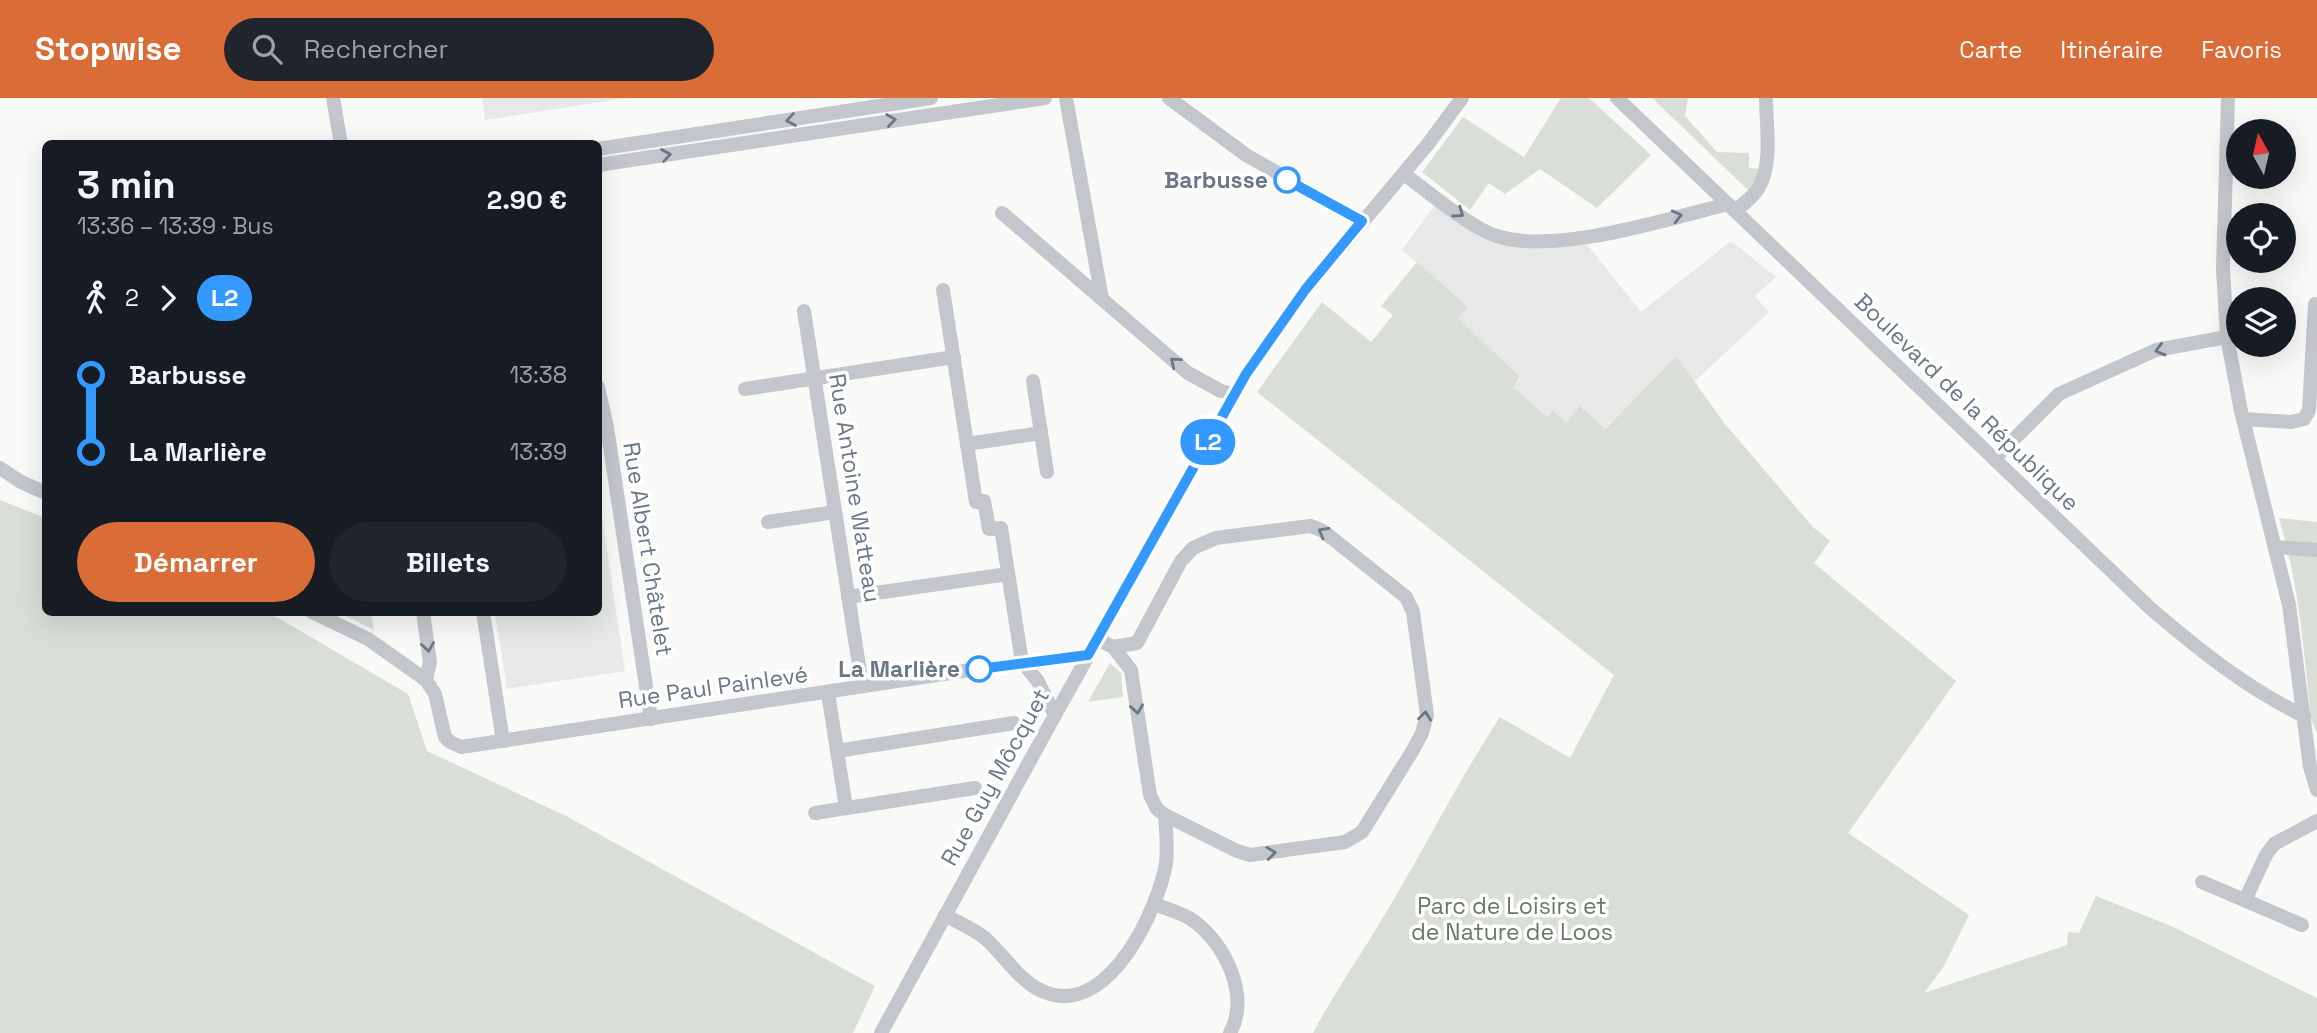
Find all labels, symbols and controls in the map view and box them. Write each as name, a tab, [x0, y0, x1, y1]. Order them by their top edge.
search box	[224, 18, 714, 81]
text: Stopwise	[35, 28, 182, 70]
icon: search	[248, 30, 286, 68]
text: Rechercher	[304, 32, 448, 66]
text: Carte	[1959, 34, 2022, 65]
text: Itinéraire	[2060, 34, 2163, 65]
text: Favoris	[2201, 34, 2282, 65]
one-way arrow	[785, 112, 796, 127]
one-way arrow	[885, 113, 897, 128]
north arrow	[2226, 119, 2296, 189]
map controls	[2226, 119, 2296, 357]
one-way arrow	[660, 147, 672, 162]
text: 3 min	[77, 161, 176, 209]
place label: Barbusse	[1164, 165, 1268, 195]
marker: Barbusse	[1274, 167, 1300, 193]
text: 2.90 €	[487, 183, 567, 217]
button: locate	[2226, 203, 2296, 273]
one-way arrow	[1451, 205, 1464, 217]
one-way arrow	[1671, 210, 1683, 225]
text: 13:36 – 13:39 · Bus	[77, 211, 274, 241]
icon: walk	[77, 279, 115, 317]
icon: forward	[149, 279, 187, 317]
text: L2	[211, 282, 238, 313]
text: 2	[125, 283, 139, 313]
street label: Boulevard de la République	[1848, 287, 2086, 517]
button: layers	[2226, 287, 2296, 357]
one-way arrow	[2154, 342, 2166, 357]
text: Barbusse	[129, 358, 246, 392]
one-way arrow	[1171, 358, 1184, 370]
text: 13:38	[509, 360, 567, 390]
street label: Rue Antoine Watteau	[822, 371, 888, 605]
line badge: L2	[1176, 419, 1240, 465]
text: L2	[1194, 426, 1222, 457]
text: La Marlière	[129, 435, 267, 469]
text: 13:39	[510, 437, 567, 467]
street label: Rue Albert Châtelet	[616, 440, 680, 658]
button: Démarrer	[77, 522, 315, 602]
button: Billets	[329, 522, 567, 602]
one-way arrow	[1317, 527, 1330, 540]
one-way arrow	[420, 641, 435, 653]
place label: La Marlière	[838, 654, 960, 684]
marker: La Marlière	[966, 656, 992, 682]
street label: Rue Paul Painlevé	[616, 659, 810, 715]
street label: Rue Guy Môcquet	[934, 683, 1056, 871]
one-way arrow	[1129, 703, 1144, 715]
one-way arrow	[1417, 710, 1432, 722]
one-way arrow	[1265, 845, 1277, 860]
park label: Parc de Loisirs et de Nature de Loos	[1411, 891, 1613, 947]

